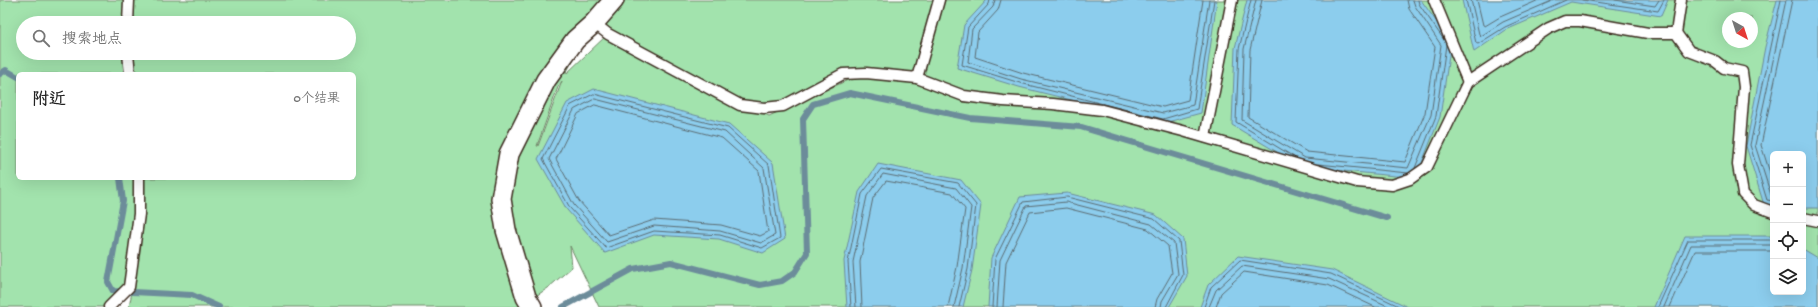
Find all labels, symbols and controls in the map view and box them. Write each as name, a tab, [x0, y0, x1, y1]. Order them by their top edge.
north arrow	[1722, 12, 1758, 48]
search box	[16, 16, 356, 60]
icon: search	[30, 27, 52, 49]
text: 搜索地点	[62, 31, 122, 49]
text: 附近	[32, 91, 66, 111]
text: 0个结果	[294, 92, 340, 107]
map controls	[1770, 151, 1806, 295]
button: +	[1770, 151, 1806, 187]
button: −	[1770, 187, 1806, 223]
button: locate	[1770, 223, 1806, 259]
button: layers	[1770, 259, 1806, 295]

